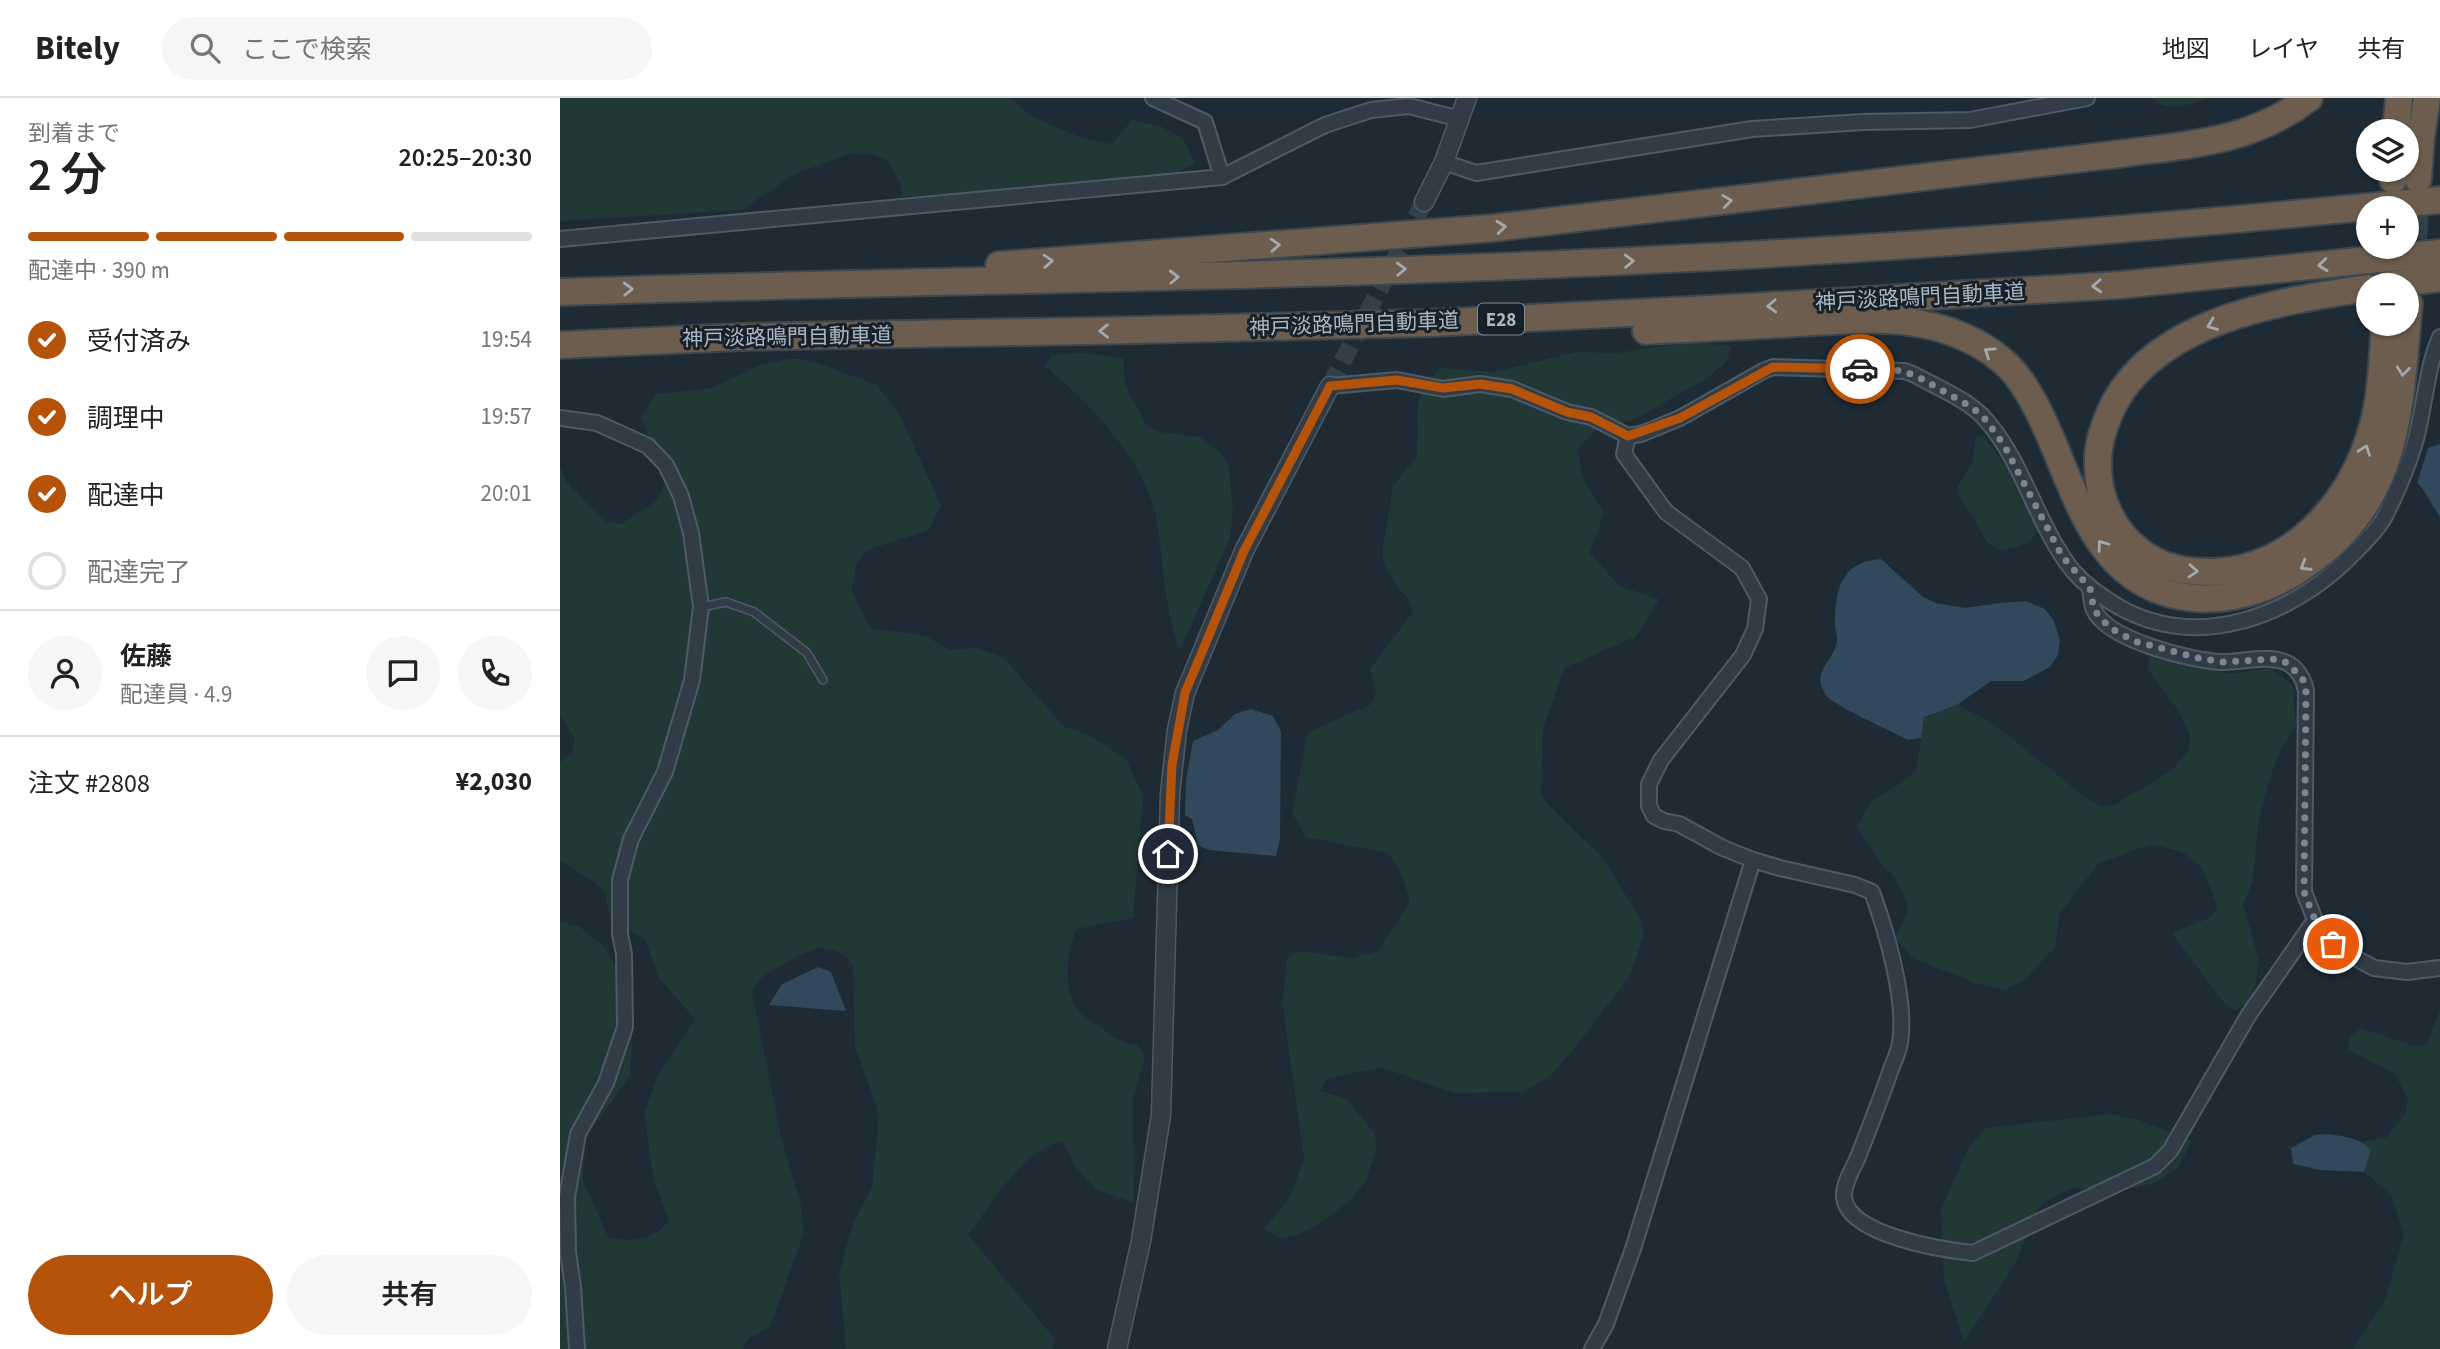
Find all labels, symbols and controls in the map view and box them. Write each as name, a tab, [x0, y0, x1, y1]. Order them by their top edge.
search box	[162, 17, 652, 80]
text: Bitely	[35, 25, 120, 72]
icon: search	[186, 29, 224, 67]
text: ここで検索	[242, 31, 372, 68]
text: 地図	[2162, 32, 2210, 67]
text: レイヤ	[2248, 32, 2319, 67]
text: 共有	[2357, 32, 2405, 67]
text: 到着まで	[28, 117, 120, 150]
map controls	[2356, 119, 2419, 336]
button: layers	[2356, 119, 2419, 182]
text: 20:25–20:30	[399, 139, 532, 176]
text: 2 分	[28, 143, 107, 208]
one-way arrow	[1722, 194, 1733, 209]
button: +	[2356, 196, 2419, 259]
one-way arrow	[1495, 219, 1507, 234]
one-way arrow	[1269, 238, 1280, 253]
text: 配達中 · 390 m	[28, 254, 170, 287]
one-way arrow	[1042, 254, 1053, 269]
one-way arrow	[1624, 254, 1635, 269]
one-way arrow	[2318, 258, 2329, 273]
one-way arrow	[1396, 261, 1407, 276]
one-way arrow	[1169, 269, 1180, 284]
button: −	[2356, 273, 2419, 336]
street label: 神戸淡路鳴門自動車道	[1814, 277, 2026, 317]
one-way arrow	[2091, 278, 2102, 293]
one-way arrow	[623, 282, 634, 297]
one-way arrow	[1766, 298, 1777, 313]
road number: E28	[1478, 304, 1524, 334]
street label: 神戸淡路鳴門自動車道	[1249, 305, 1459, 343]
one-way arrow	[2206, 316, 2218, 330]
street label: 神戸淡路鳴門自動車道	[682, 320, 892, 354]
icon: check	[28, 321, 66, 359]
text: 受付済み	[87, 323, 191, 360]
text: 19:54	[481, 323, 532, 356]
one-way arrow	[1098, 323, 1109, 339]
courier	[1825, 334, 1895, 404]
one-way arrow	[1984, 348, 1997, 360]
icon: car	[1841, 350, 1879, 388]
one-way arrow	[2396, 366, 2411, 377]
icon: check	[28, 398, 66, 436]
text: 調理中	[87, 400, 165, 437]
text: 19:57	[481, 400, 532, 433]
one-way arrow	[2357, 444, 2371, 456]
icon: check	[28, 475, 66, 513]
text: 配達中	[87, 477, 165, 514]
text: 20:01	[481, 477, 532, 510]
one-way arrow	[2098, 540, 2110, 553]
text: 配達完了	[87, 554, 191, 591]
one-way arrow	[2299, 557, 2312, 570]
one-way arrow	[2188, 563, 2199, 578]
button: person	[28, 636, 102, 710]
button: chat	[366, 636, 440, 710]
button: phone	[458, 636, 532, 710]
text: 佐藤	[120, 638, 172, 675]
text: 配達員 · 4.9	[120, 678, 233, 711]
text: ¥2,030	[456, 763, 532, 800]
text: 注文 #2808	[28, 765, 150, 802]
pin	[1138, 824, 1198, 884]
icon: home	[1149, 835, 1187, 873]
pin	[2303, 914, 2363, 974]
icon: bag	[2314, 925, 2352, 963]
button: ヘルプ	[28, 1255, 273, 1335]
button: 共有	[287, 1255, 532, 1335]

